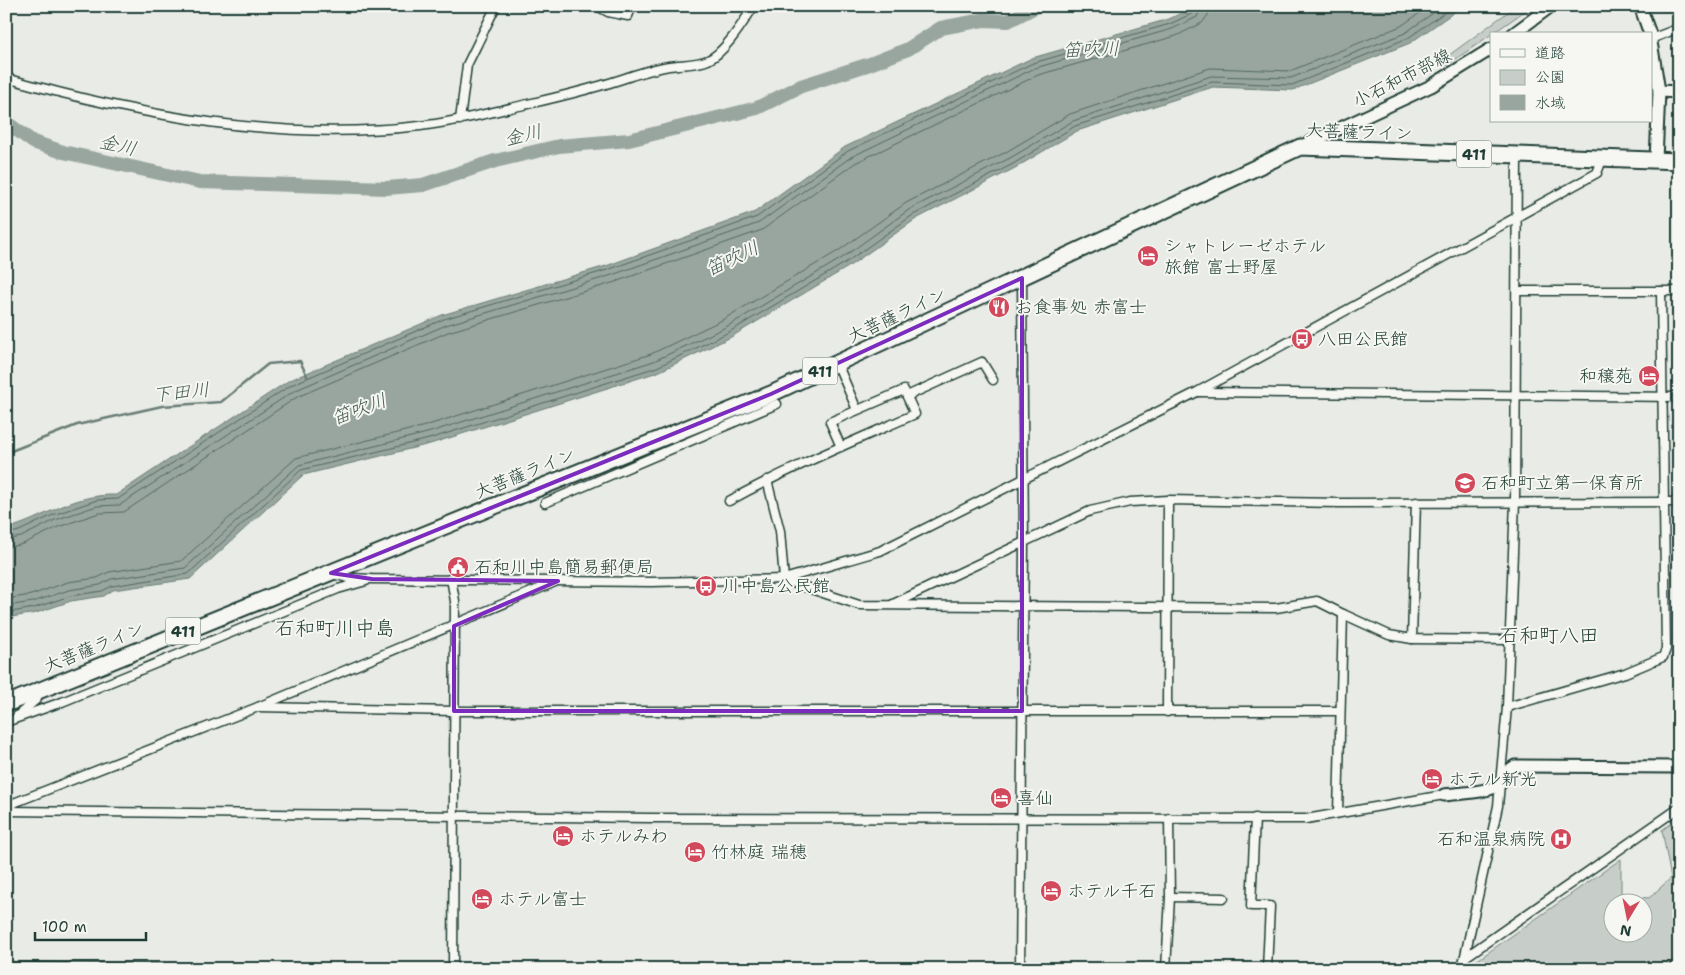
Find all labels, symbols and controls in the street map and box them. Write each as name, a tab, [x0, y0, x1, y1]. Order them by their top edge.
legend	[1490, 32, 1652, 122]
water label: 笛吹川	[1062, 36, 1120, 62]
street label: 小石和市部線	[1348, 43, 1456, 113]
text: 道路	[1535, 43, 1565, 63]
text: 公園	[1535, 67, 1565, 87]
text: 水域	[1535, 93, 1565, 113]
street label: 大菩薩ライン	[1305, 118, 1413, 146]
water label: 金川	[502, 119, 544, 151]
water label: 金川	[97, 129, 139, 161]
road number: 411	[1456, 140, 1492, 168]
place label: シャトレーゼホテル 旅館 富士野屋	[1164, 234, 1326, 279]
water label: 笛吹川	[701, 235, 763, 281]
hotel icon: シャトレーゼホテル 旅館 富士野屋	[1136, 244, 1160, 268]
street label: 大菩薩ライン	[843, 281, 951, 349]
restaurant icon: お食事処 赤富士	[987, 295, 1011, 319]
place label: お食事処 赤富士	[1015, 295, 1147, 319]
bus stop icon: 八田公民館	[1290, 327, 1314, 351]
place label: 八田公民館	[1318, 327, 1408, 351]
road number: 411	[802, 358, 838, 384]
place label: 和穣苑	[1579, 364, 1633, 388]
hotel icon: 和穣苑	[1637, 364, 1661, 388]
water label: 下田川	[151, 377, 211, 407]
water label: 笛吹川	[328, 388, 390, 430]
street label: 大菩薩ライン	[471, 442, 579, 504]
school or university icon: 石和町立第一保育所	[1453, 471, 1477, 495]
place label: 石和町立第一保育所	[1481, 471, 1643, 495]
public building icon: 石和川中島簡易郵便局	[446, 555, 470, 579]
place label: 石和川中島簡易郵便局	[474, 555, 654, 579]
bus stop icon: 川中島公民館	[694, 574, 718, 598]
place label: 川中島公民館	[722, 574, 830, 598]
district label: 石和町川中島	[275, 615, 395, 641]
street label: 大菩薩ライン	[40, 616, 148, 678]
road number: 411	[166, 618, 200, 644]
district label: 石和町八田	[1499, 622, 1599, 648]
hotel icon: ホテル新光	[1420, 767, 1444, 791]
place label: ホテル新光	[1448, 767, 1537, 791]
hotel icon: 喜仙	[989, 786, 1013, 810]
place label: 喜仙	[1017, 786, 1053, 810]
hotel icon: ホテルみわ	[551, 824, 575, 848]
place label: ホテルみわ	[579, 824, 668, 848]
place label: 石和温泉病院	[1437, 827, 1545, 851]
hospital icon: 石和温泉病院	[1549, 827, 1573, 851]
hotel icon: 竹林庭 瑞穂	[683, 840, 707, 864]
place label: 竹林庭 瑞穂	[711, 840, 807, 864]
hotel icon: ホテル千石	[1039, 879, 1063, 903]
place label: ホテル千石	[1067, 879, 1156, 903]
hotel icon: ホテル富士	[470, 887, 494, 911]
place label: ホテル富士	[498, 887, 587, 911]
north arrow	[1602, 892, 1652, 942]
scale bar	[35, 910, 146, 942]
text: 100 m	[42, 917, 87, 937]
text: N	[1619, 921, 1633, 941]

